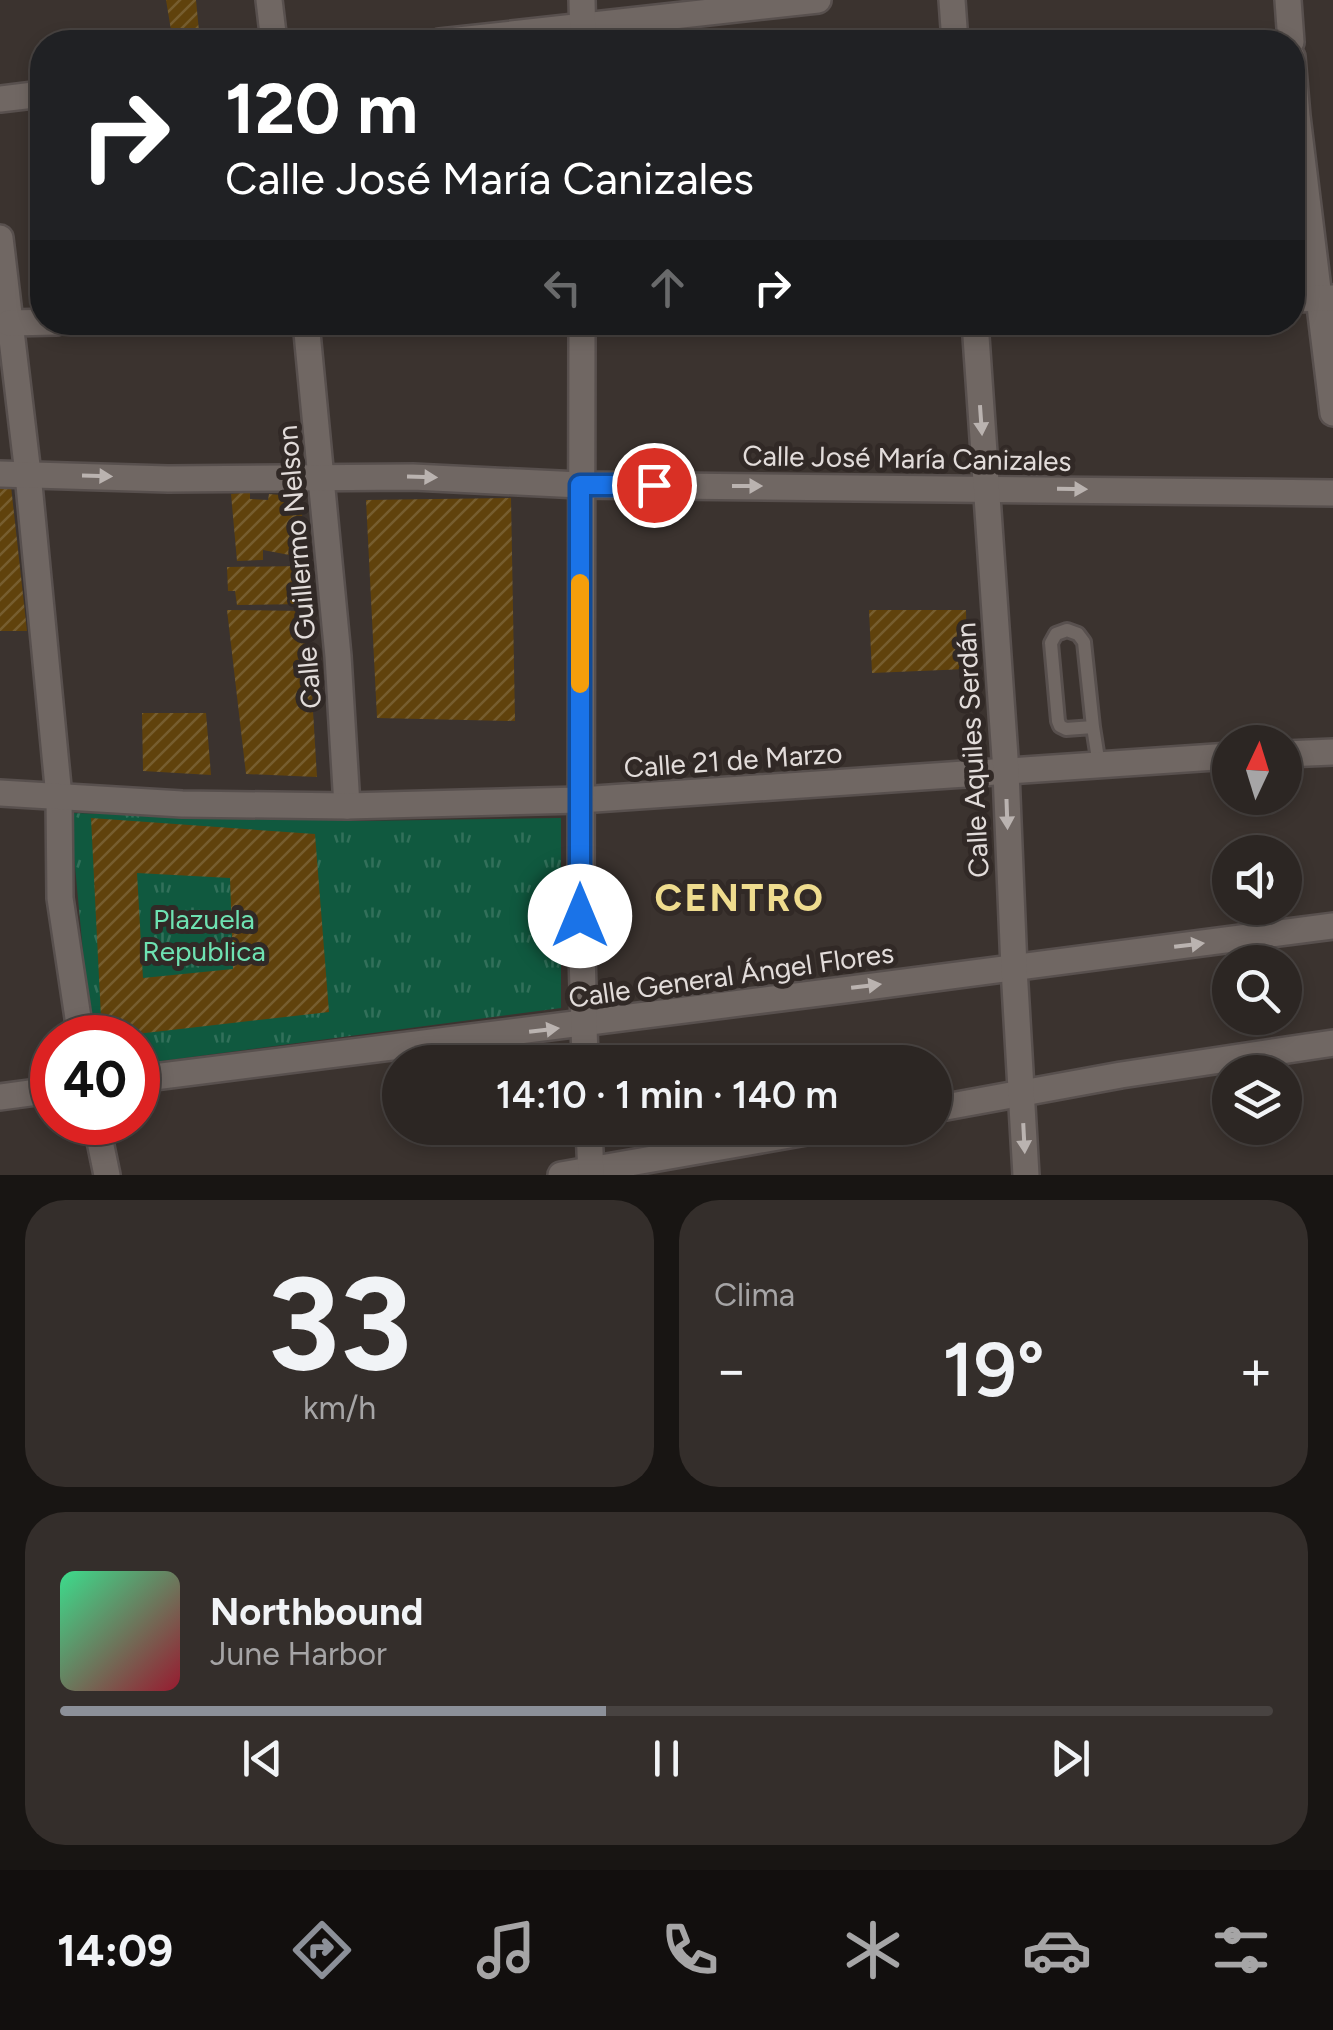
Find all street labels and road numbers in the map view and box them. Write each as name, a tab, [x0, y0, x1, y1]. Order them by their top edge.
street label: Calle Guillermo Nelson	[270, 424, 328, 710]
street label: Calle José María Canizales	[742, 438, 1072, 478]
street label: Calle Aquiles Serdán	[948, 621, 996, 879]
street label: Calle 21 de Marzo	[623, 735, 843, 785]
street label: Calle General Ángel Flores	[566, 935, 896, 1015]

